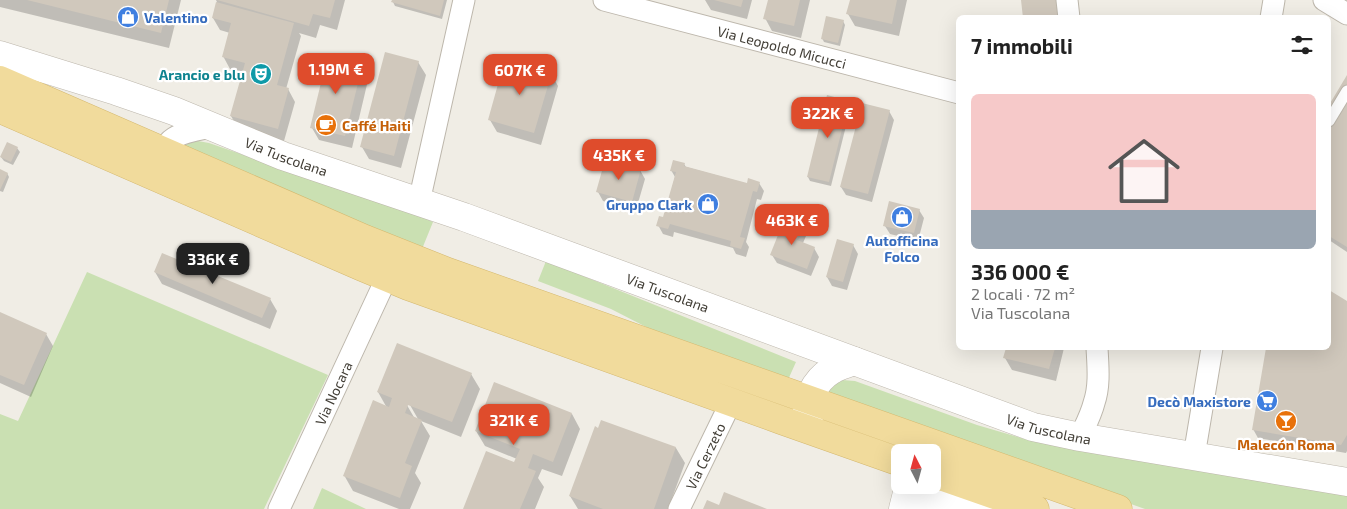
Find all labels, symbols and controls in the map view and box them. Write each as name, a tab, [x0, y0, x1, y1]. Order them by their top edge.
shop icon: Valentino	[116, 5, 140, 29]
place label: Valentino	[144, 9, 208, 26]
street label: Via Leopoldo Micucci	[716, 22, 848, 72]
icon: filters	[1288, 31, 1316, 59]
text: 7 immobili	[971, 33, 1073, 58]
pin: 1.19M €	[290, 52, 382, 95]
pin: 607K €	[479, 54, 561, 96]
text: 1.19M €	[309, 59, 363, 78]
text: 607K €	[494, 60, 546, 79]
theatre icon: Arancio e blu	[249, 62, 273, 86]
place label: Arancio e blu	[159, 66, 245, 83]
pin: 322K €	[787, 96, 869, 139]
text: 322K €	[802, 103, 854, 122]
cafe icon: Caffé Haiti	[314, 113, 338, 137]
place label: Caffé Haiti	[342, 117, 411, 134]
icon: home	[1099, 126, 1189, 216]
street label: Via Tuscolana	[243, 133, 330, 179]
pin: 435K €	[578, 138, 660, 181]
text: 435K €	[593, 145, 645, 164]
shop icon: Gruppo Clark	[696, 192, 720, 216]
place label: Gruppo Clark	[606, 196, 692, 213]
pin: 463K €	[751, 204, 833, 246]
shop icon: Autofficina Folco	[890, 205, 914, 229]
text: 463K €	[766, 210, 818, 229]
place label: Autofficina Folco	[865, 232, 939, 265]
pin: 336K €	[172, 242, 254, 285]
text: 336K €	[187, 249, 239, 268]
text: 336 000 €	[971, 259, 1070, 284]
street label: Via Tuscolana	[624, 269, 712, 315]
text: 2 locali · 72 m²	[971, 284, 1075, 303]
text: Via Tuscolana	[971, 303, 1070, 322]
street label: Via Nocara	[311, 358, 355, 428]
supermarket icon: Decò Maxistore	[1255, 389, 1279, 413]
place label: Decò Maxistore	[1147, 393, 1251, 410]
pin: 321K €	[473, 404, 555, 446]
street label: Via Tuscolana	[1004, 409, 1092, 447]
bar icon: Malecón Roma	[1274, 409, 1298, 433]
text: 321K €	[490, 410, 539, 429]
street label: Via Cerzeto	[681, 420, 728, 492]
place label: Malecón Roma	[1237, 436, 1335, 453]
north arrow	[891, 444, 941, 494]
map controls	[891, 444, 941, 494]

